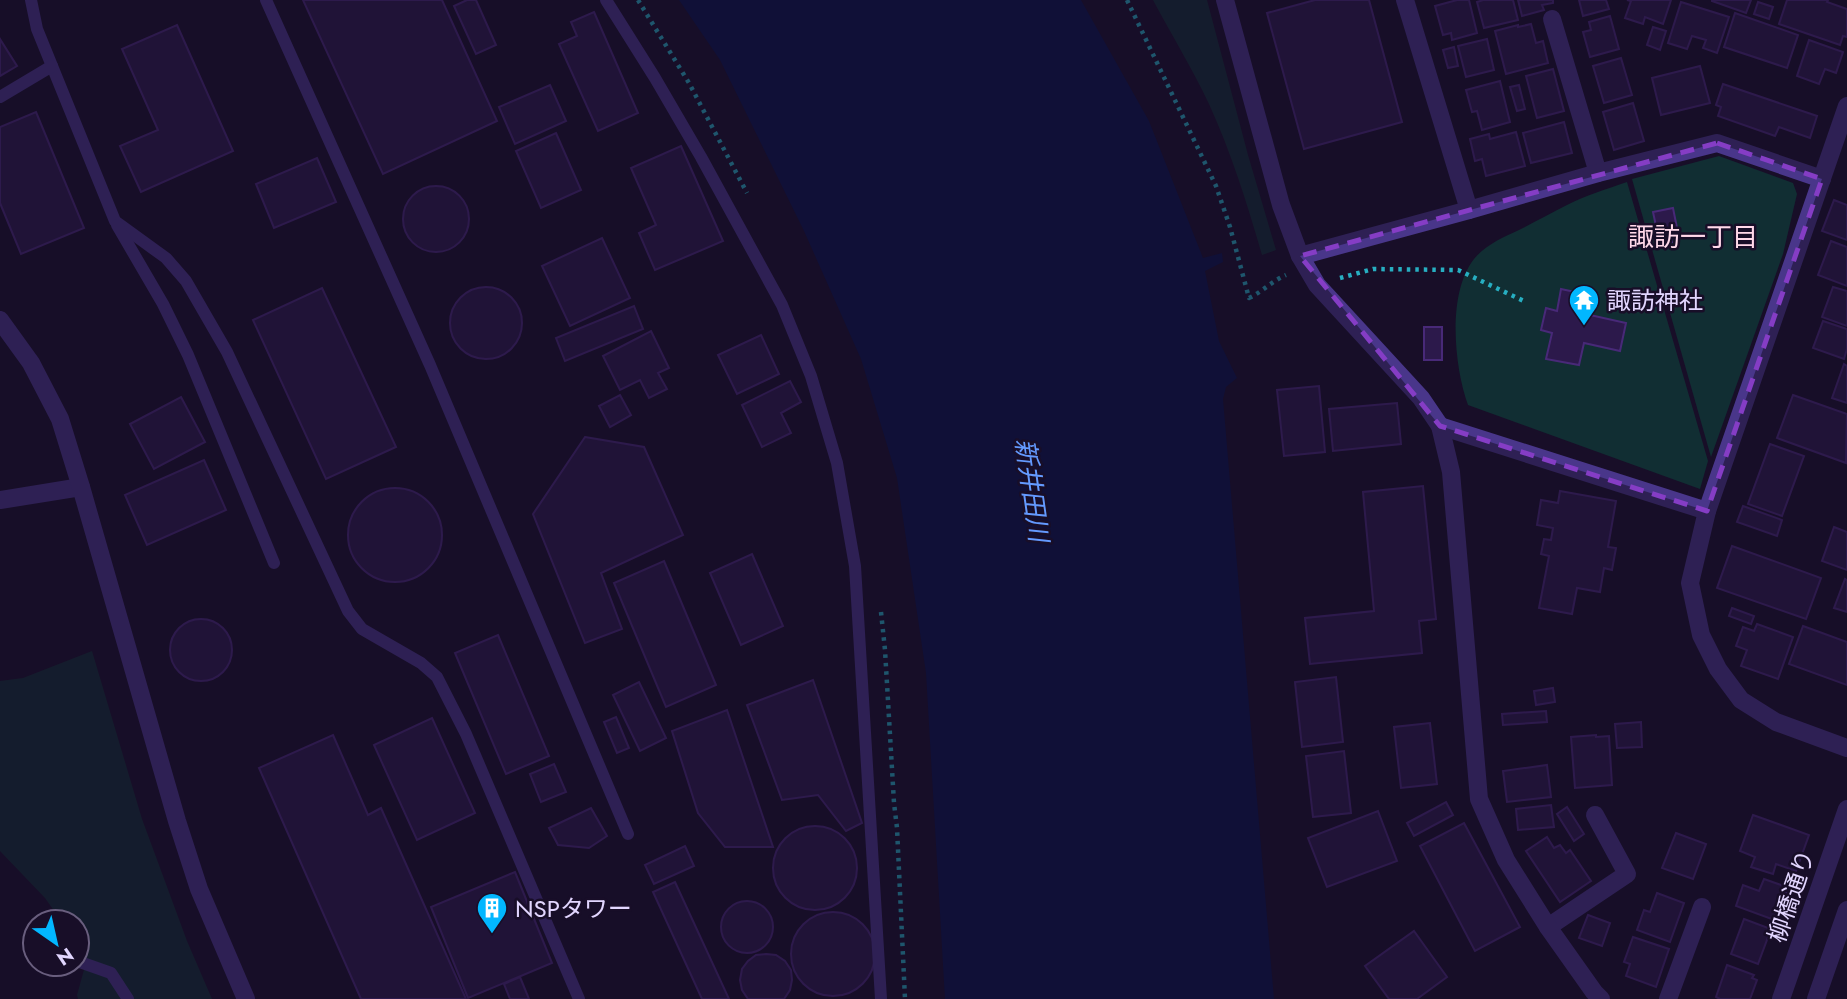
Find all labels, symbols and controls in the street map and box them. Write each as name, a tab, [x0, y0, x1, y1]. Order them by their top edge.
district label: 諏訪一丁目	[1628, 218, 1758, 256]
temple icon: 諏訪神社	[1567, 283, 1601, 327]
place label: 諏訪神社	[1607, 283, 1703, 318]
water label: 新井田川	[1006, 436, 1058, 547]
street label: 柳橋通り	[1759, 845, 1823, 947]
building icon: NSPタワー	[475, 891, 509, 935]
place label: NSPタワー	[515, 891, 632, 926]
north arrow	[21, 908, 91, 978]
text: N	[51, 941, 79, 972]

